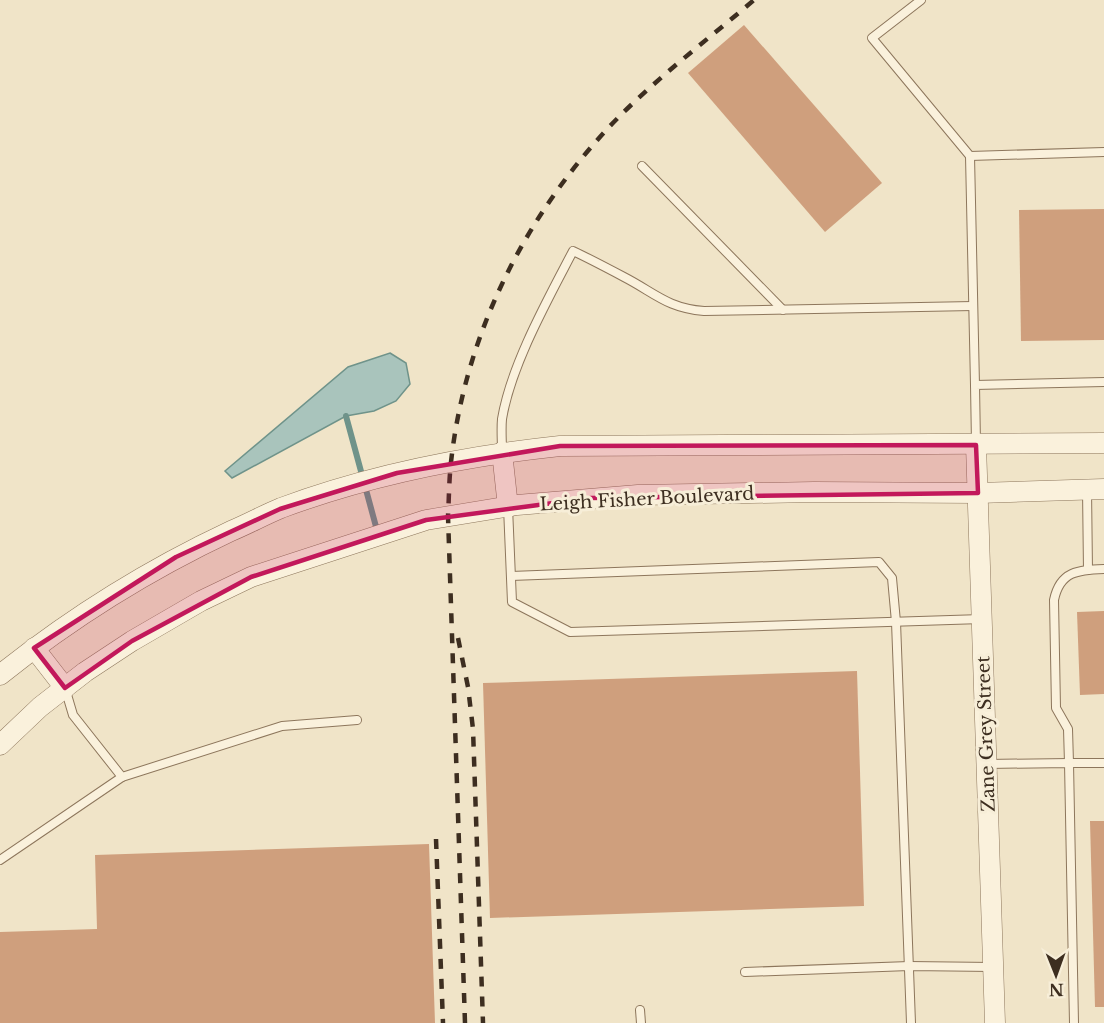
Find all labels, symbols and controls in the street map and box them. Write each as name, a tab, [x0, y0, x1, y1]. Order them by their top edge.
street label: Leigh Fisher Boulevard	[539, 482, 755, 516]
street label: Zane Grey Street	[972, 655, 1000, 812]
north arrow	[1026, 945, 1086, 1005]
text: N	[1049, 980, 1064, 1000]

